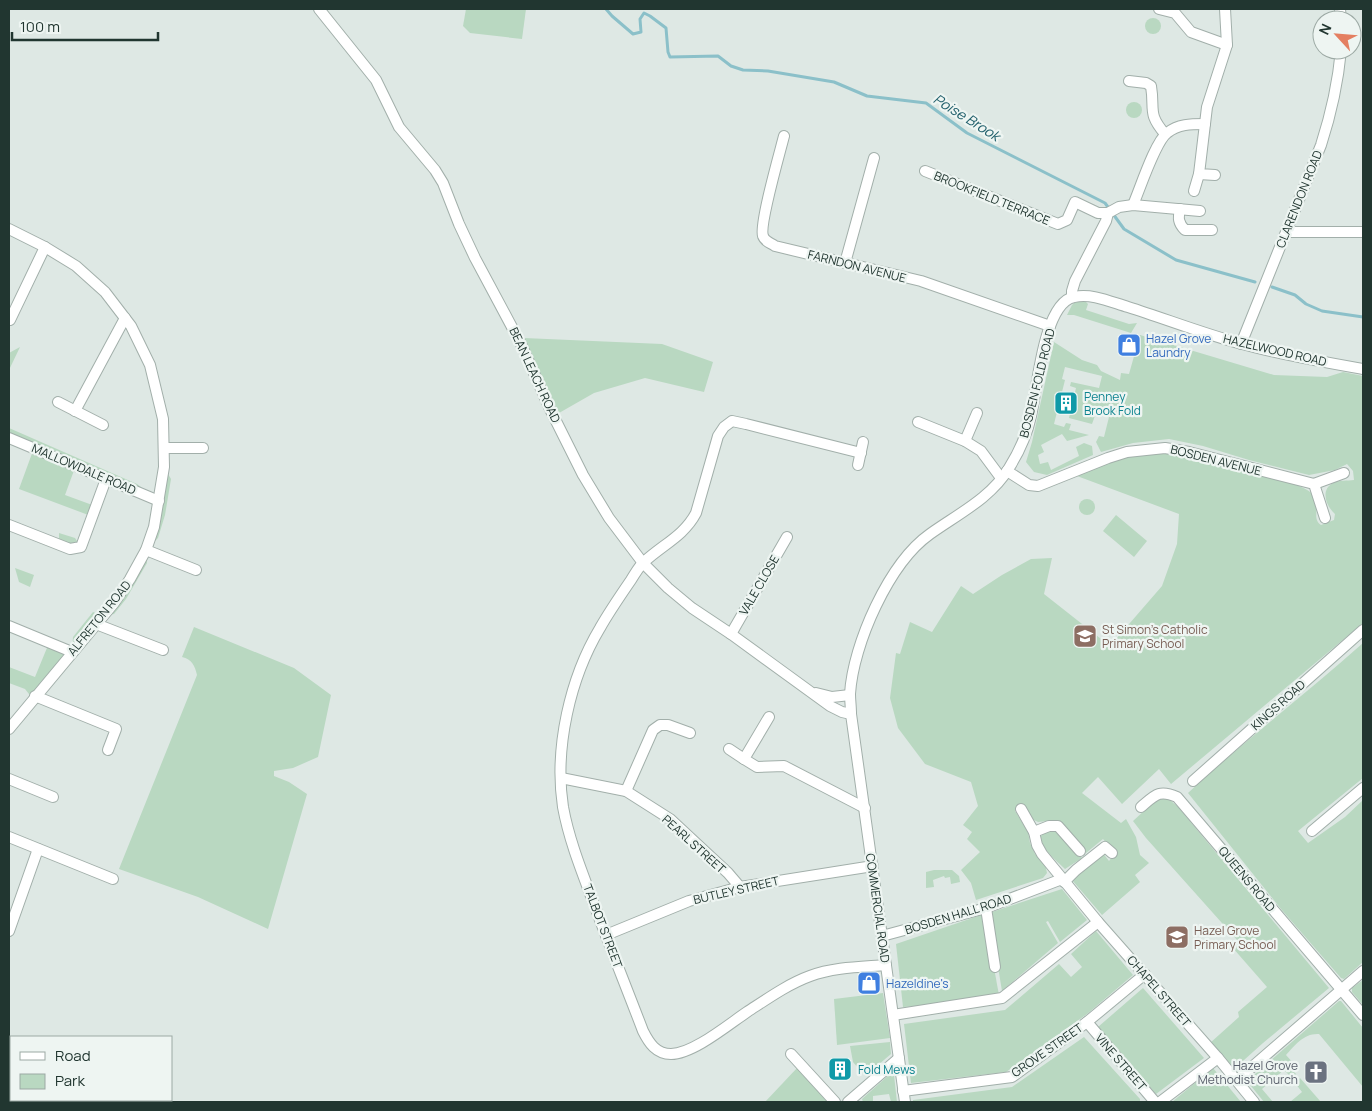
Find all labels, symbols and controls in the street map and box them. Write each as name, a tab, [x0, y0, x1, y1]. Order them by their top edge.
scale bar	[12, 10, 159, 42]
north arrow	[1312, 10, 1362, 60]
text: 100 m	[20, 16, 60, 37]
text: N	[1314, 20, 1336, 38]
water label: Poise Brook	[930, 89, 1006, 146]
street label: CLARENDON ROAD	[1272, 148, 1326, 250]
street label: BROOKFIELD TERRACE	[932, 167, 1053, 229]
street label: FARNDON AVENUE	[806, 246, 908, 287]
street label: BEAN LEACH ROAD	[505, 324, 565, 426]
street label: BOSDEN FOLD ROAD	[1015, 327, 1059, 439]
place label: Hazel Grove Laundry	[1146, 330, 1211, 361]
street label: HAZELWOOD ROAD	[1222, 330, 1328, 370]
shop icon: Hazel Grove Laundry	[1116, 332, 1142, 358]
place label: Penney Brook Fold	[1084, 388, 1141, 419]
building icon: Penney Brook Fold	[1053, 390, 1079, 416]
street label: MALLOWDALE ROAD	[29, 439, 139, 499]
street label: BOSDEN AVENUE	[1169, 440, 1263, 480]
street label: VALE CLOSE	[735, 552, 783, 618]
street label: ALFRETON ROAD	[63, 577, 135, 659]
place label: St Simon's Catholic Primary School	[1102, 621, 1208, 652]
school or university icon: St Simon's Catholic Primary School	[1072, 623, 1098, 649]
street label: KINGS ROAD	[1247, 676, 1309, 734]
street label: PEARL STREET	[659, 811, 730, 878]
street label: QUEENS ROAD	[1215, 843, 1279, 915]
street label: COMMERCIAL ROAD	[862, 852, 894, 964]
street label: BUTLEY STREET	[691, 872, 781, 908]
street label: TALBOT STREET	[579, 882, 627, 971]
street label: BOSDEN HALL ROAD	[903, 890, 1013, 938]
place label: Hazel Grove Primary School	[1194, 922, 1276, 953]
school or university icon: Hazel Grove Primary School	[1164, 924, 1190, 950]
street label: CHAPEL STREET	[1123, 952, 1195, 1031]
shop icon: Hazeldine's	[856, 970, 882, 996]
place label: Hazeldine's	[886, 975, 949, 992]
street label: GROVE STREET	[1008, 1019, 1087, 1081]
street label: VINE STREET	[1091, 1030, 1151, 1095]
legend	[10, 1036, 172, 1101]
text: Road	[55, 1045, 91, 1066]
building icon: Fold Mews	[827, 1056, 853, 1082]
place label: Hazel Grove Methodist Church	[1198, 1057, 1298, 1088]
church icon: Hazel Grove Methodist Church	[1303, 1059, 1329, 1085]
place label: Fold Mews	[858, 1061, 915, 1078]
text: Park	[55, 1070, 85, 1091]

